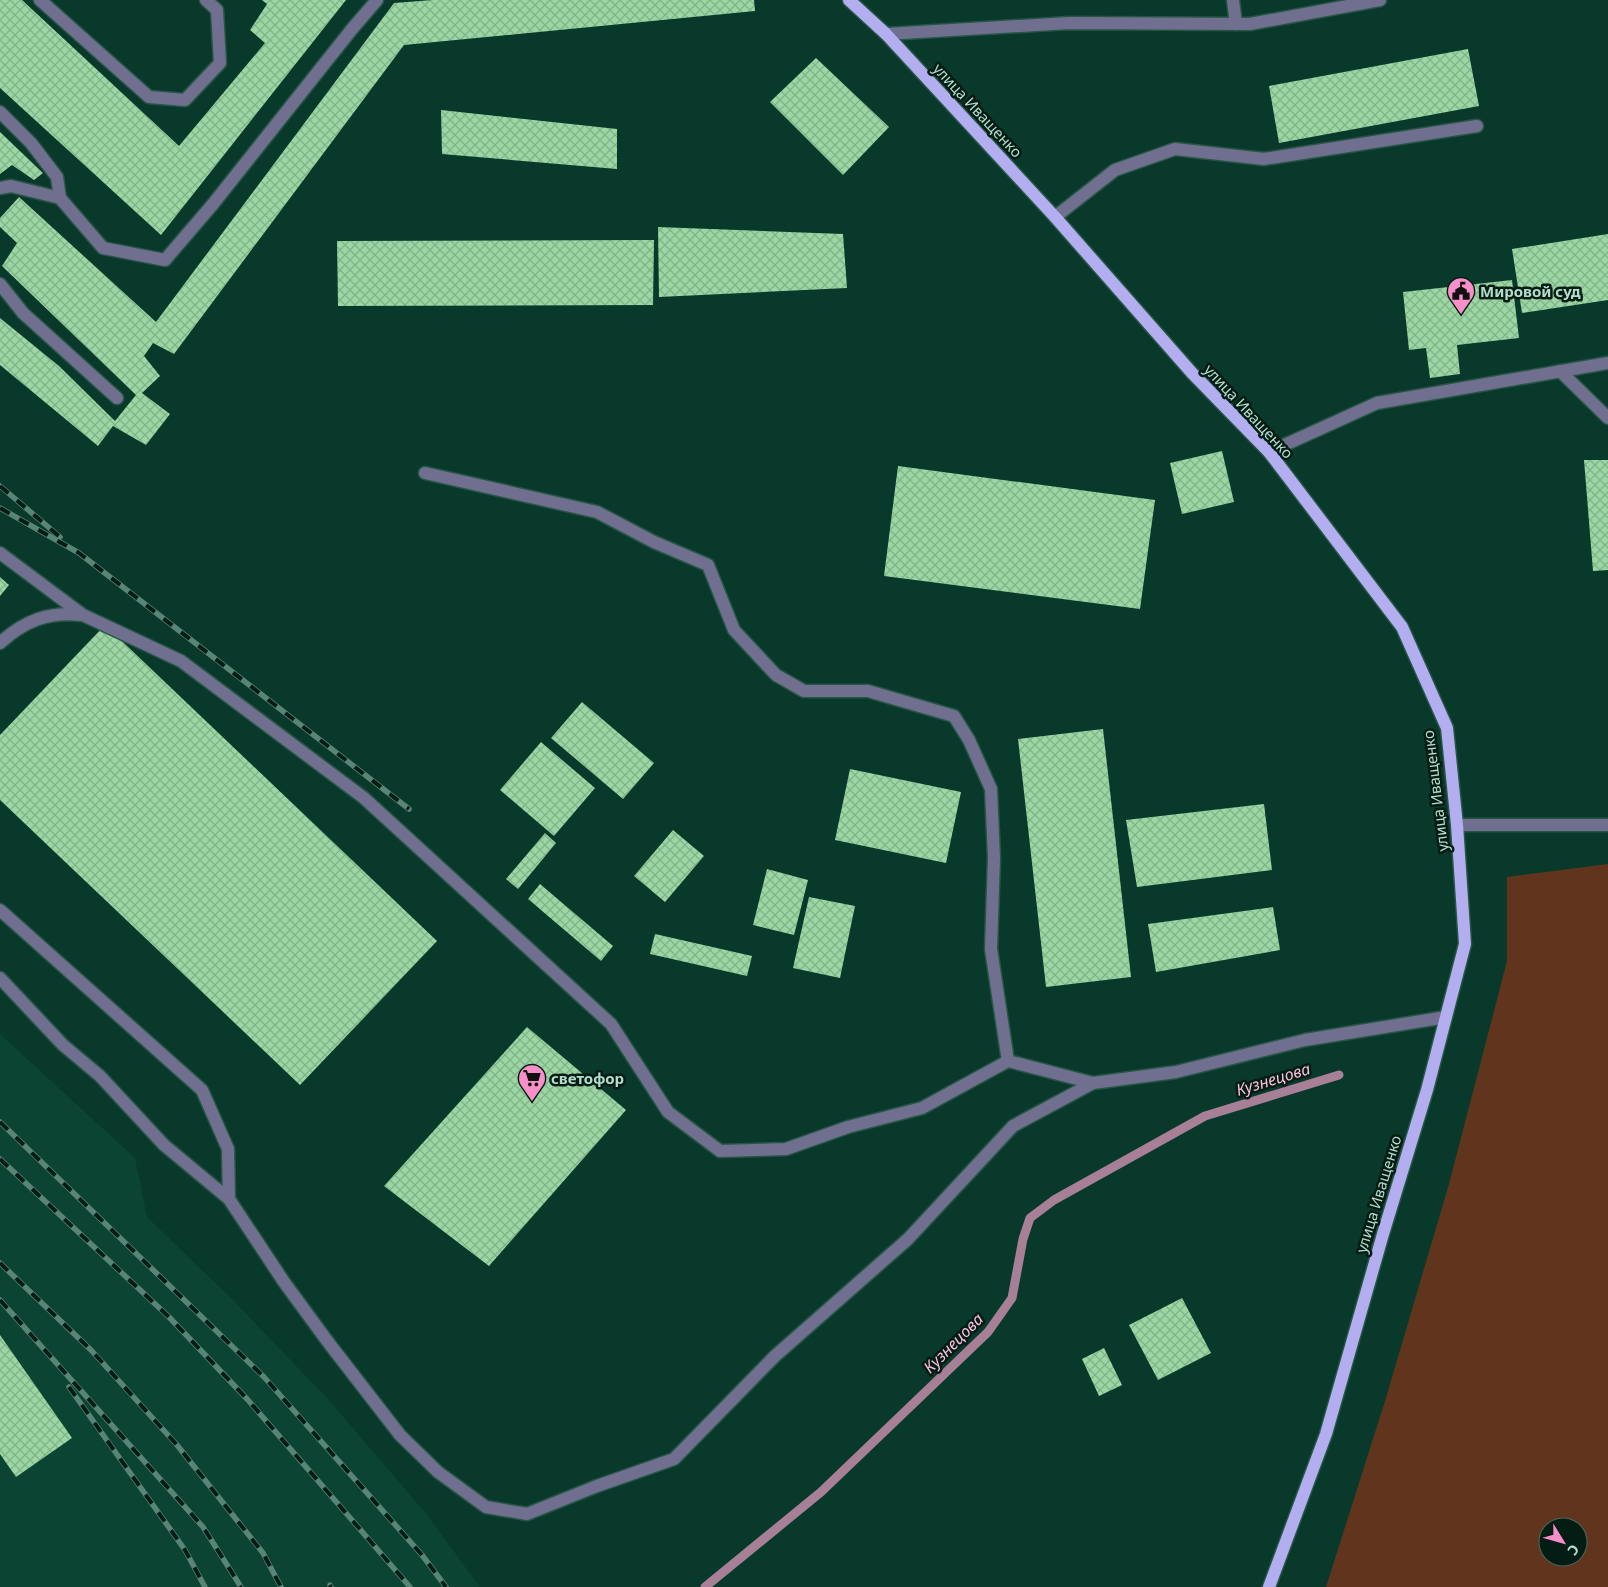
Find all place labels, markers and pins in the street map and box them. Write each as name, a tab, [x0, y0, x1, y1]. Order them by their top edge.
public building icon: Мировой суд	[1446, 276, 1476, 315]
place label: Мировой суд	[1480, 281, 1581, 301]
supermarket icon: светофор	[517, 1063, 547, 1102]
place label: светофор	[551, 1068, 624, 1088]

